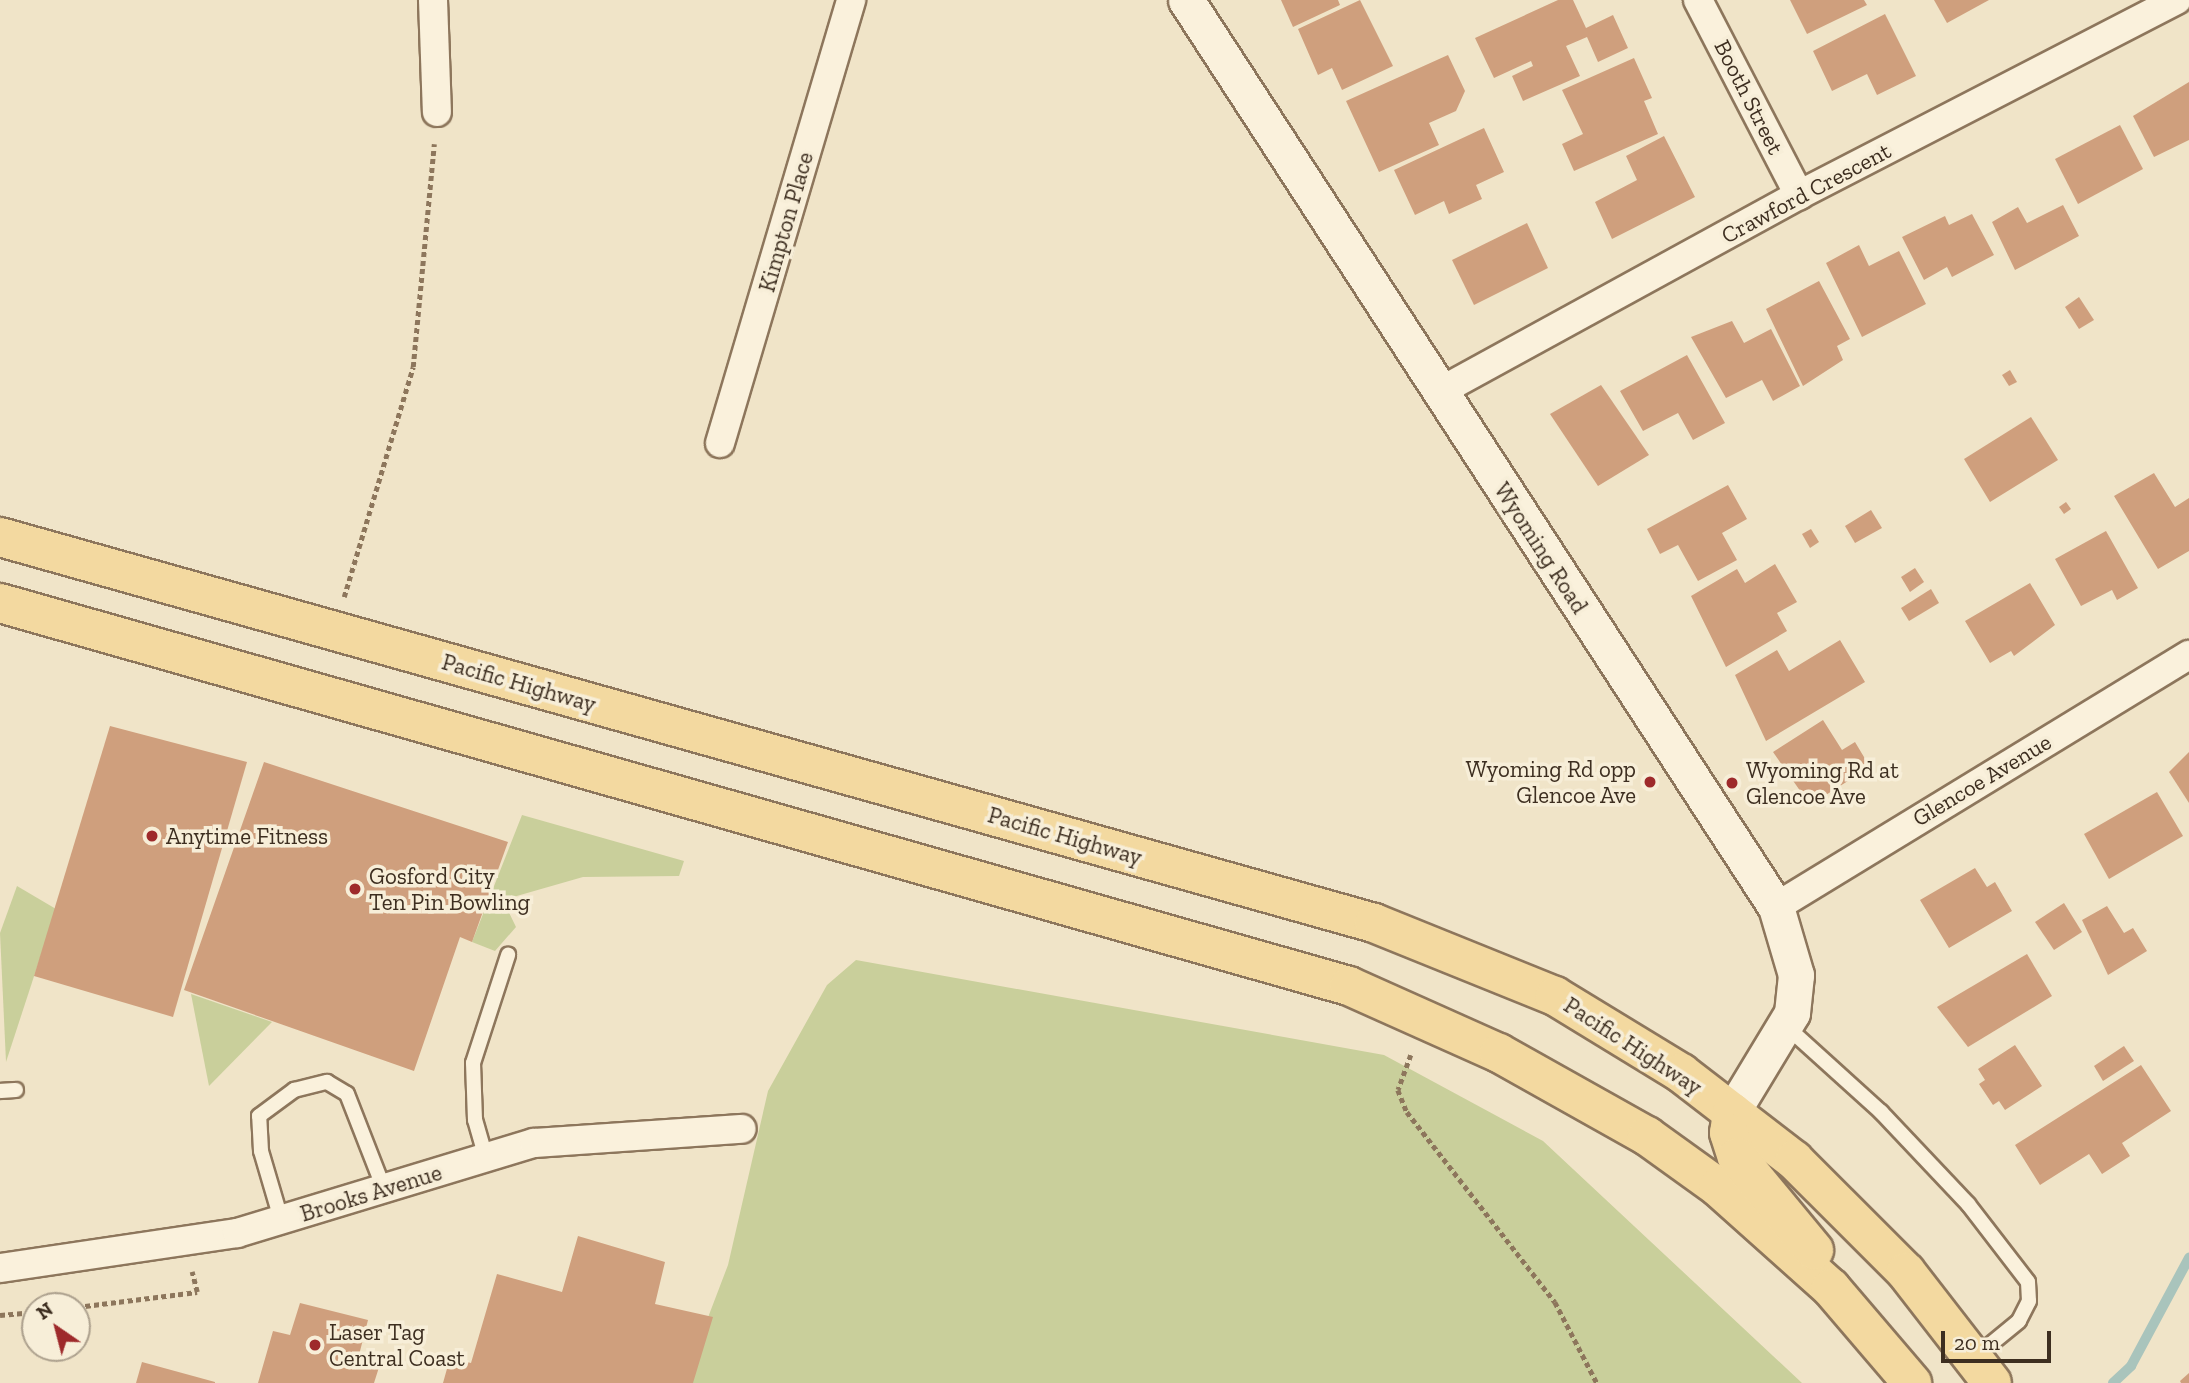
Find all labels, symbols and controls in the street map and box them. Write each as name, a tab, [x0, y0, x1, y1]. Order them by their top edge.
street label: Booth Street	[1708, 35, 1790, 159]
street label: Crawford Crescent	[1717, 137, 1895, 249]
street label: Kimpton Place	[753, 149, 819, 295]
street label: Wyoming Road	[1488, 477, 1594, 619]
street label: Pacific Highway	[439, 648, 599, 718]
street label: Glencoe Avenue	[1907, 728, 2057, 832]
place label: Wyoming Rd opp Glencoe Ave	[1466, 755, 1636, 809]
place label: Wyoming Rd at Glencoe Ave	[1746, 756, 1899, 810]
marker: Wyoming Rd opp Glencoe Ave	[1642, 774, 1658, 790]
marker: Wyoming Rd at Glencoe Ave	[1724, 775, 1740, 791]
street label: Pacific Highway	[985, 801, 1145, 871]
place label: Anytime Fitness	[166, 822, 328, 850]
marker: Anytime Fitness	[144, 828, 160, 844]
place label: Gosford City Ten Pin Bowling	[369, 862, 530, 916]
marker: Gosford City Ten Pin Bowling	[347, 881, 363, 897]
street label: Pacific Highway	[1559, 991, 1707, 1101]
street label: Brooks Avenue	[297, 1158, 445, 1228]
north arrow	[21, 1292, 91, 1362]
text: N	[32, 1297, 57, 1325]
scale bar	[1944, 1316, 2054, 1360]
place label: Laser Tag Central Coast	[329, 1318, 465, 1372]
text: 20 m	[1954, 1330, 2000, 1355]
marker: Laser Tag Central Coast	[307, 1337, 323, 1353]

